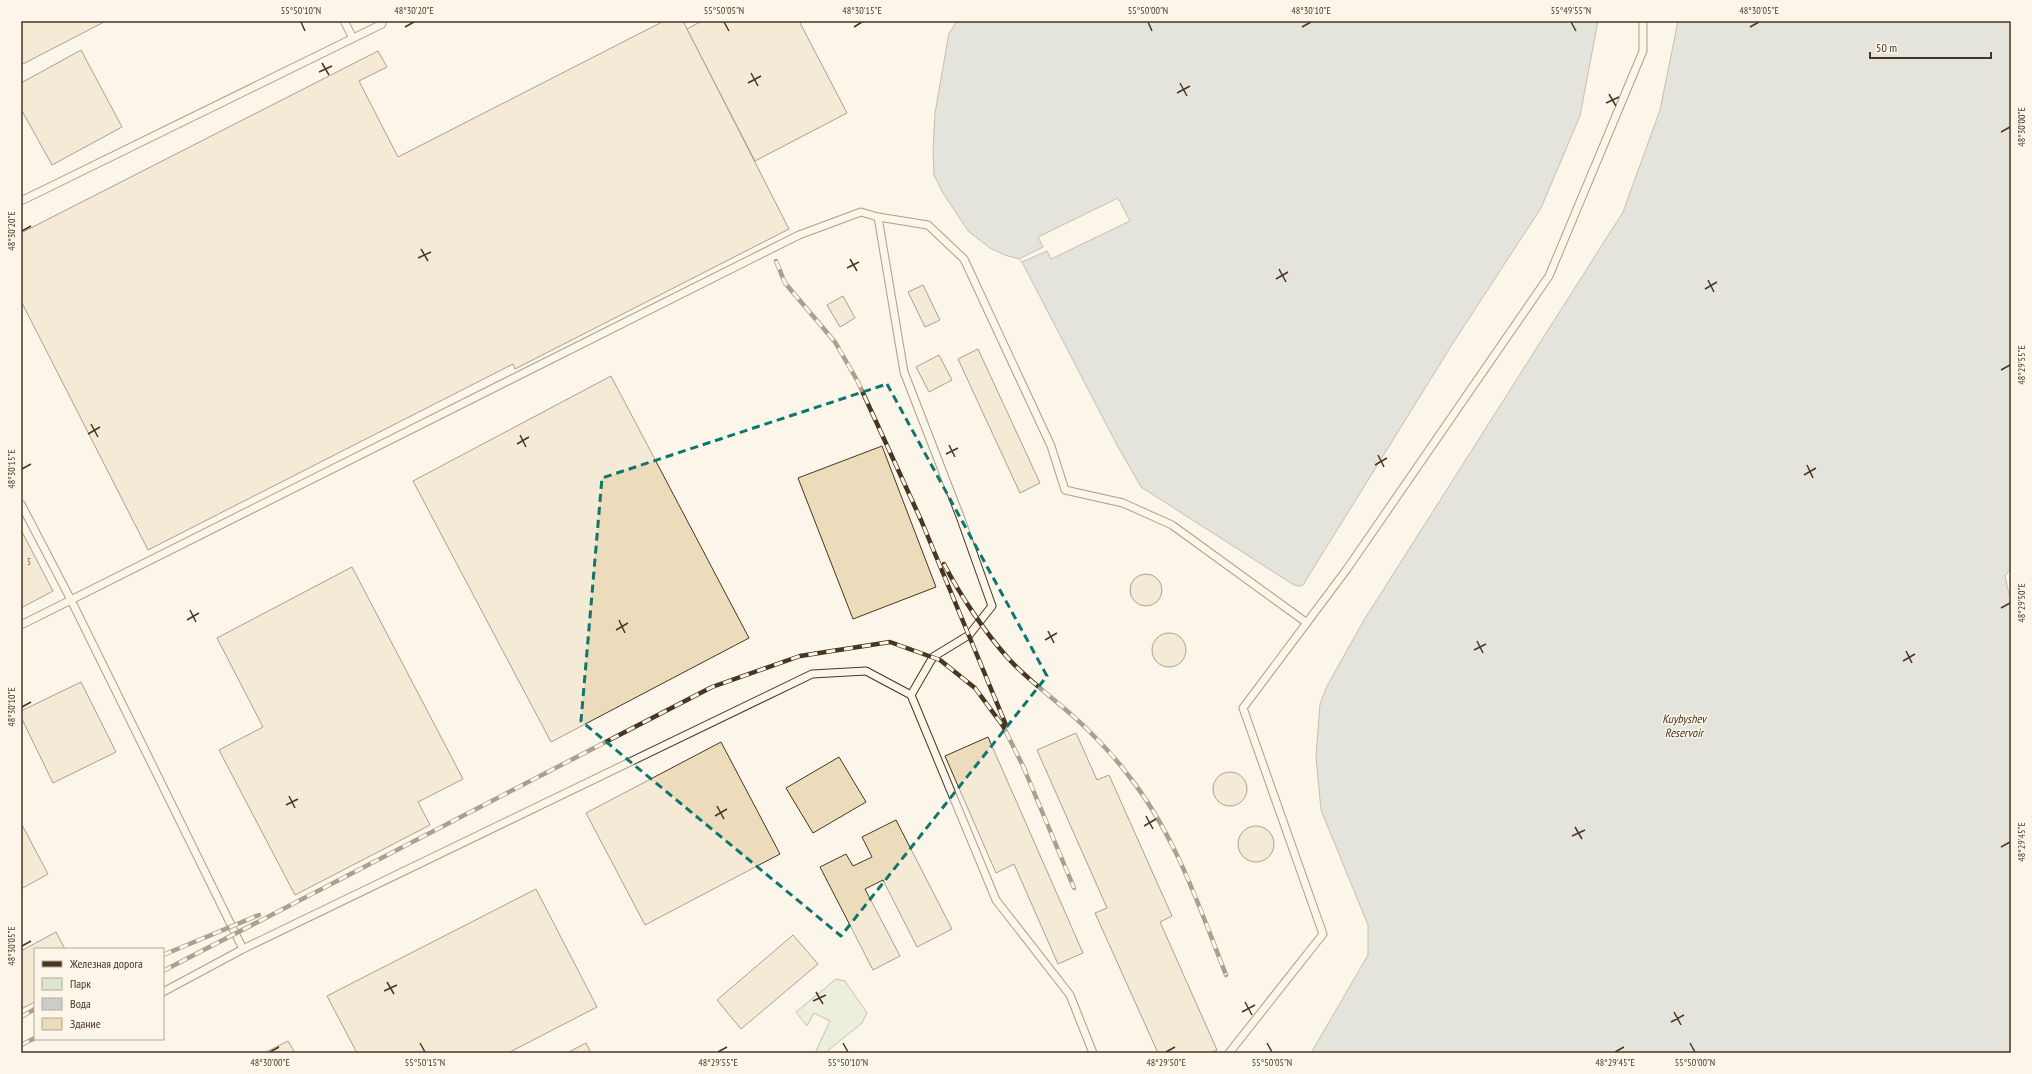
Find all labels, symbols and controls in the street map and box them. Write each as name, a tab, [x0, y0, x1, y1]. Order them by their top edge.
text: 55°50'10"N	[281, 4, 321, 17]
text: 48°30'20"E	[394, 4, 434, 17]
text: 55°50'05"N	[704, 4, 744, 17]
text: 48°30'15"E	[842, 4, 882, 17]
text: 55°50'00"N	[1128, 4, 1168, 17]
text: 48°30'10"E	[1291, 4, 1331, 17]
text: 55°49'55"N	[1551, 4, 1591, 17]
text: 48°30'05"E	[1739, 4, 1779, 17]
scale bar	[1870, 34, 1991, 60]
text: 50 m	[1876, 40, 1897, 55]
text: 48°30'00"E	[2015, 107, 2028, 147]
text: 48°30'20"E	[5, 211, 18, 251]
text: 48°29'55"E	[2015, 345, 2028, 385]
text: 48°30'15"E	[5, 449, 18, 489]
house number: 5	[27, 556, 31, 567]
text: 48°29'50"E	[2015, 583, 2028, 623]
text: 48°30'10"E	[5, 687, 18, 727]
water label: Kuybyshev Reservoir	[1662, 711, 1708, 740]
text: 48°29'45"E	[2015, 822, 2028, 862]
text: 48°30'05"E	[5, 926, 18, 966]
legend	[34, 948, 164, 1040]
text: Железная дорога	[69, 956, 143, 971]
text: Парк	[70, 976, 91, 991]
text: Вода	[70, 996, 91, 1011]
text: Здание	[70, 1016, 101, 1031]
text: 48°30'00"E	[250, 1056, 290, 1069]
text: 55°50'15"N	[405, 1056, 445, 1069]
text: 48°29'55"E	[698, 1056, 738, 1069]
text: 55°50'10"N	[828, 1056, 868, 1069]
text: 48°29'50"E	[1146, 1056, 1186, 1069]
text: 55°50'05"N	[1252, 1056, 1292, 1069]
text: 48°29'45"E	[1595, 1056, 1635, 1069]
text: 55°50'00"N	[1675, 1056, 1715, 1069]

